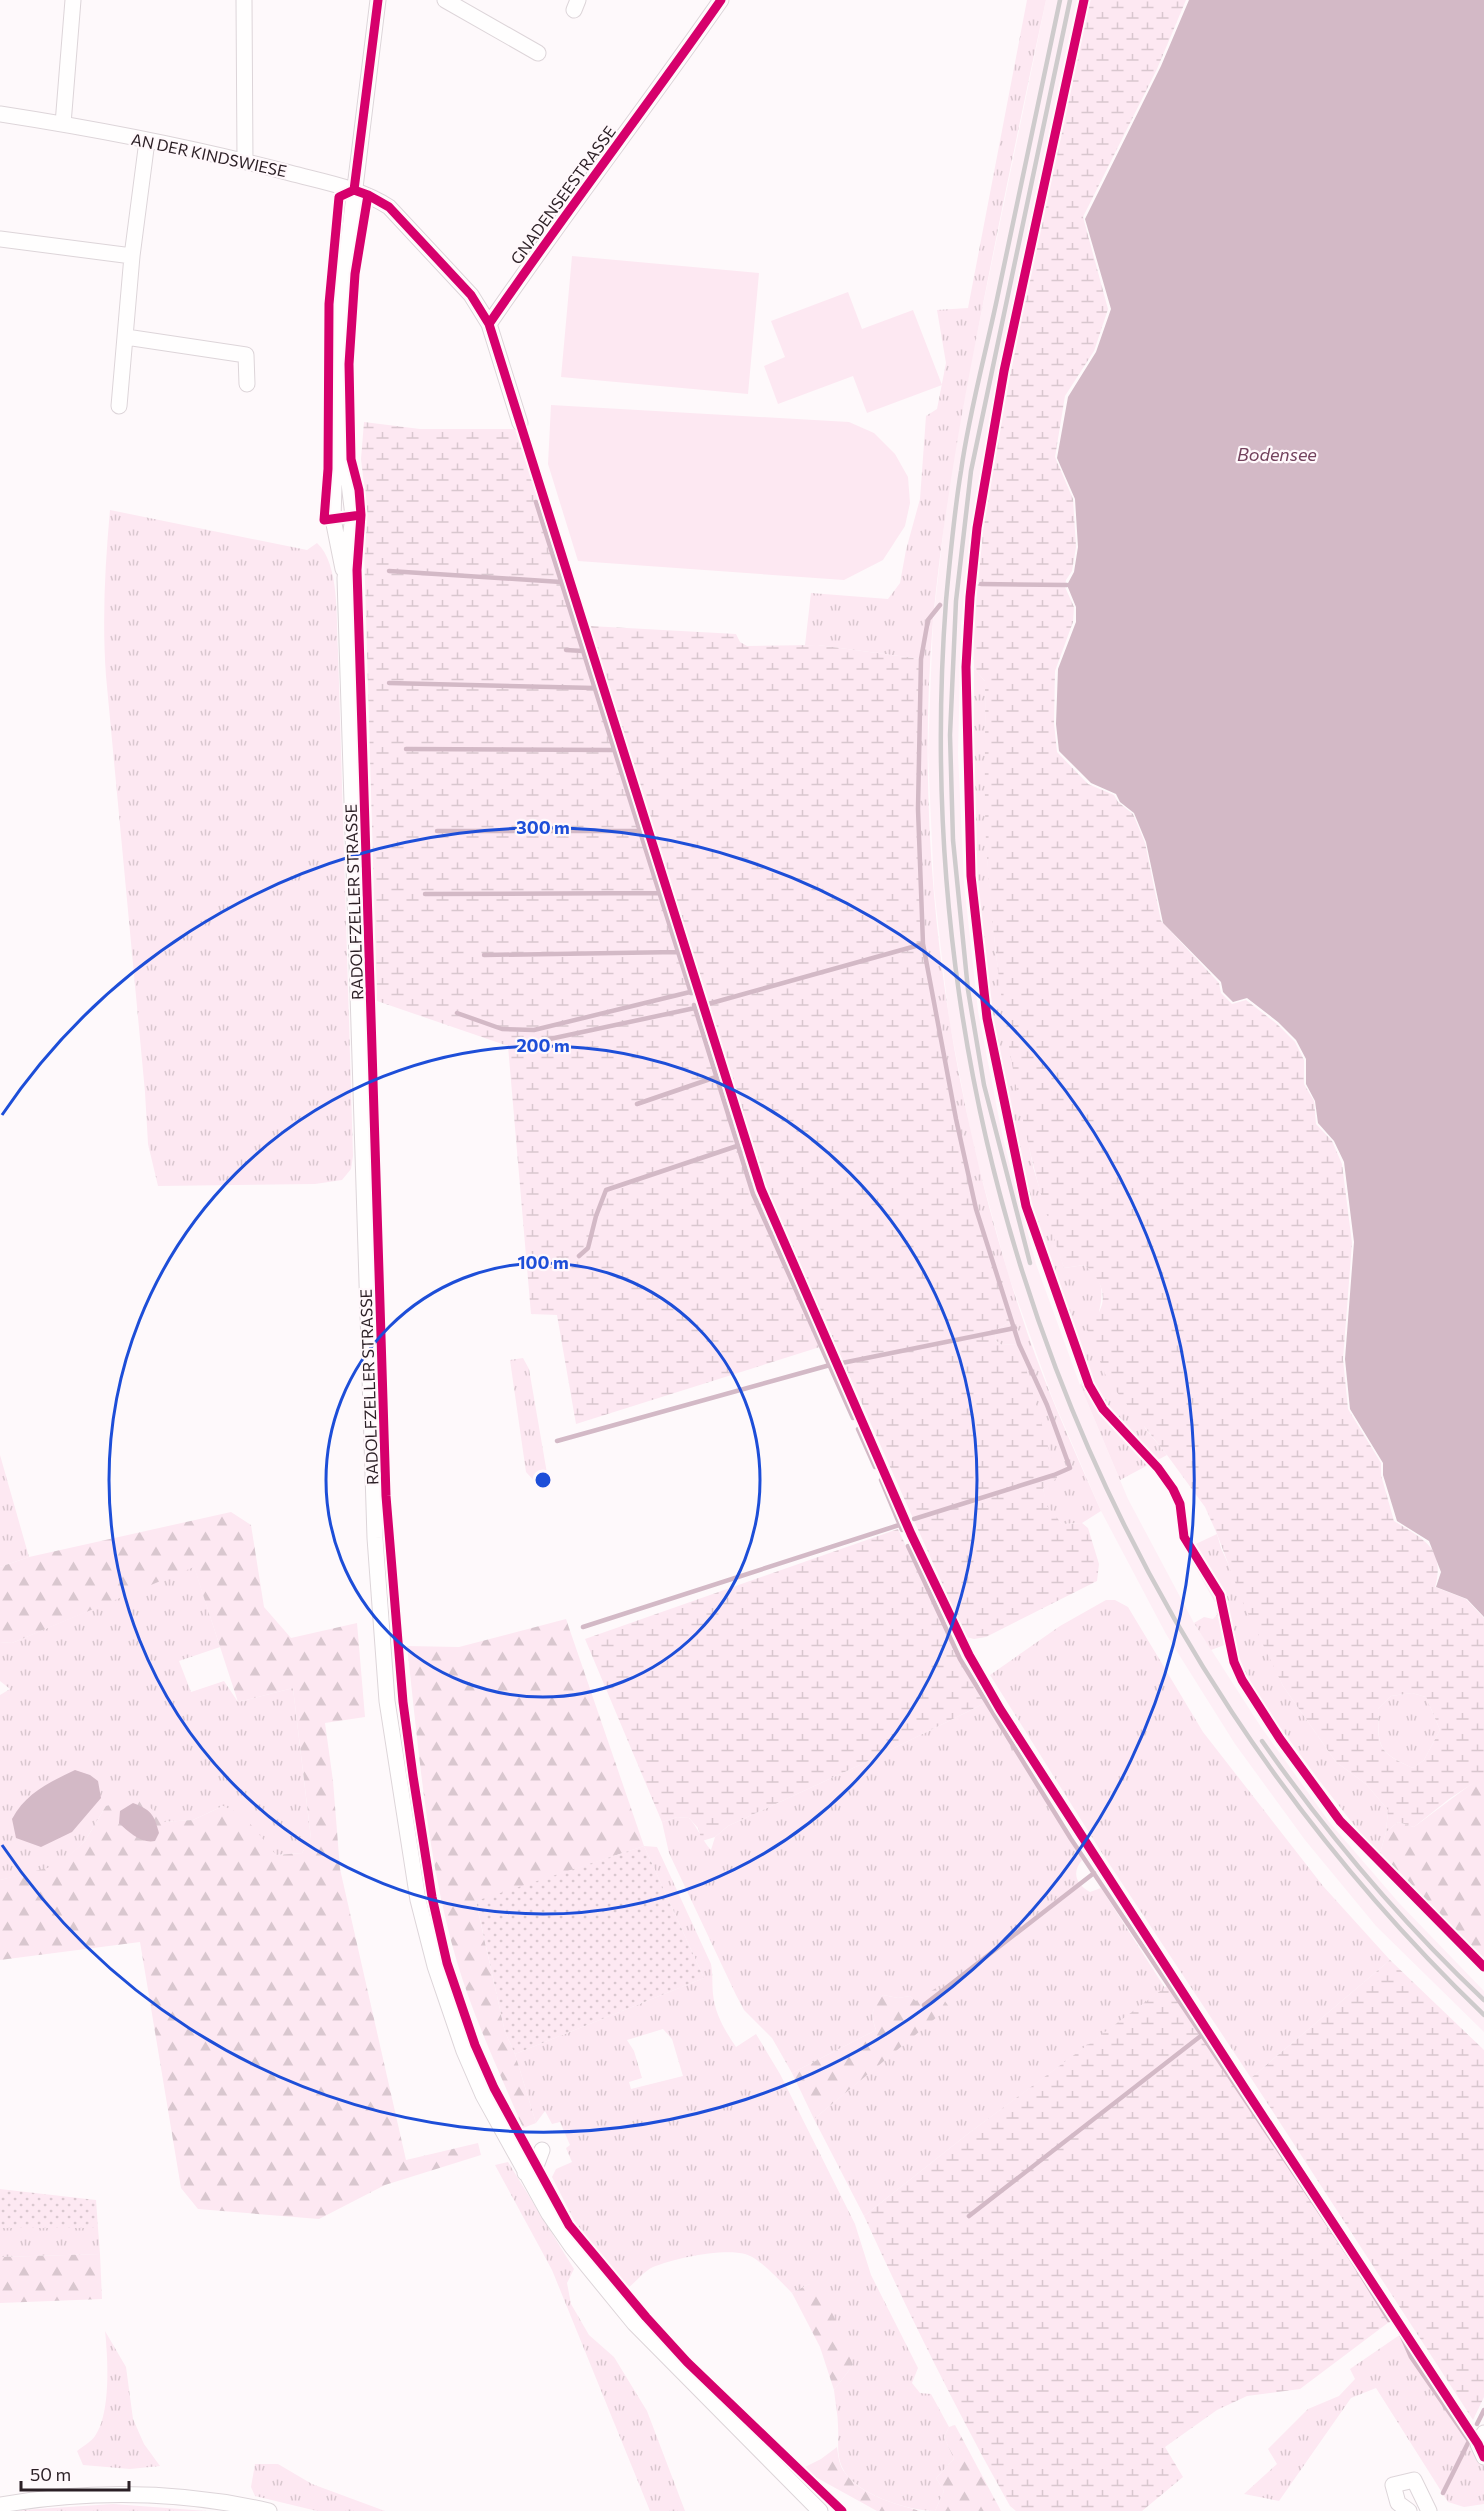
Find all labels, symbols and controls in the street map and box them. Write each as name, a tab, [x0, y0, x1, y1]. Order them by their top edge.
street label: GNADENSEESTRASSE	[506, 122, 619, 267]
street label: AN DER KINDSWIESE	[130, 129, 289, 180]
water label: Bodensee	[1237, 443, 1317, 465]
street label: RADOLFZELLER STRASSE	[341, 804, 366, 1000]
text: 300 m	[516, 816, 570, 838]
text: 200 m	[516, 1034, 570, 1056]
text: 100 m	[517, 1251, 569, 1273]
street label: RADOLFZELLER STRASSE	[356, 1289, 381, 1485]
centre of rings	[533, 1470, 553, 1490]
scale bar	[21, 2454, 129, 2492]
text: 50 m	[30, 2463, 71, 2485]

